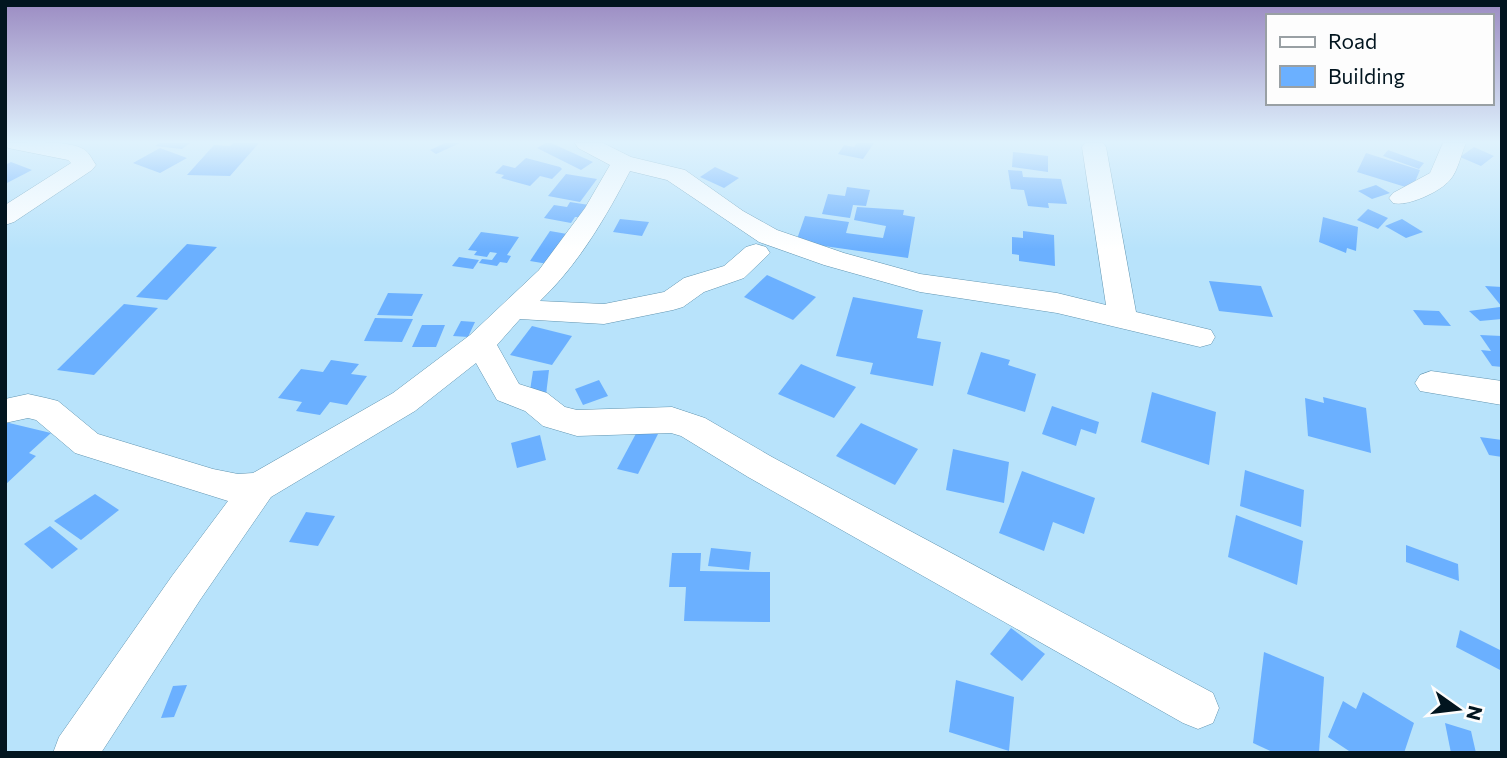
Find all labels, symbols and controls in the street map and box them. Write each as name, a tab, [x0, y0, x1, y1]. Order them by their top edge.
legend	[1266, 14, 1493, 105]
text: Road	[1328, 28, 1377, 53]
text: Building	[1328, 63, 1405, 88]
north arrow	[1423, 674, 1493, 744]
text: N	[1462, 704, 1488, 723]

